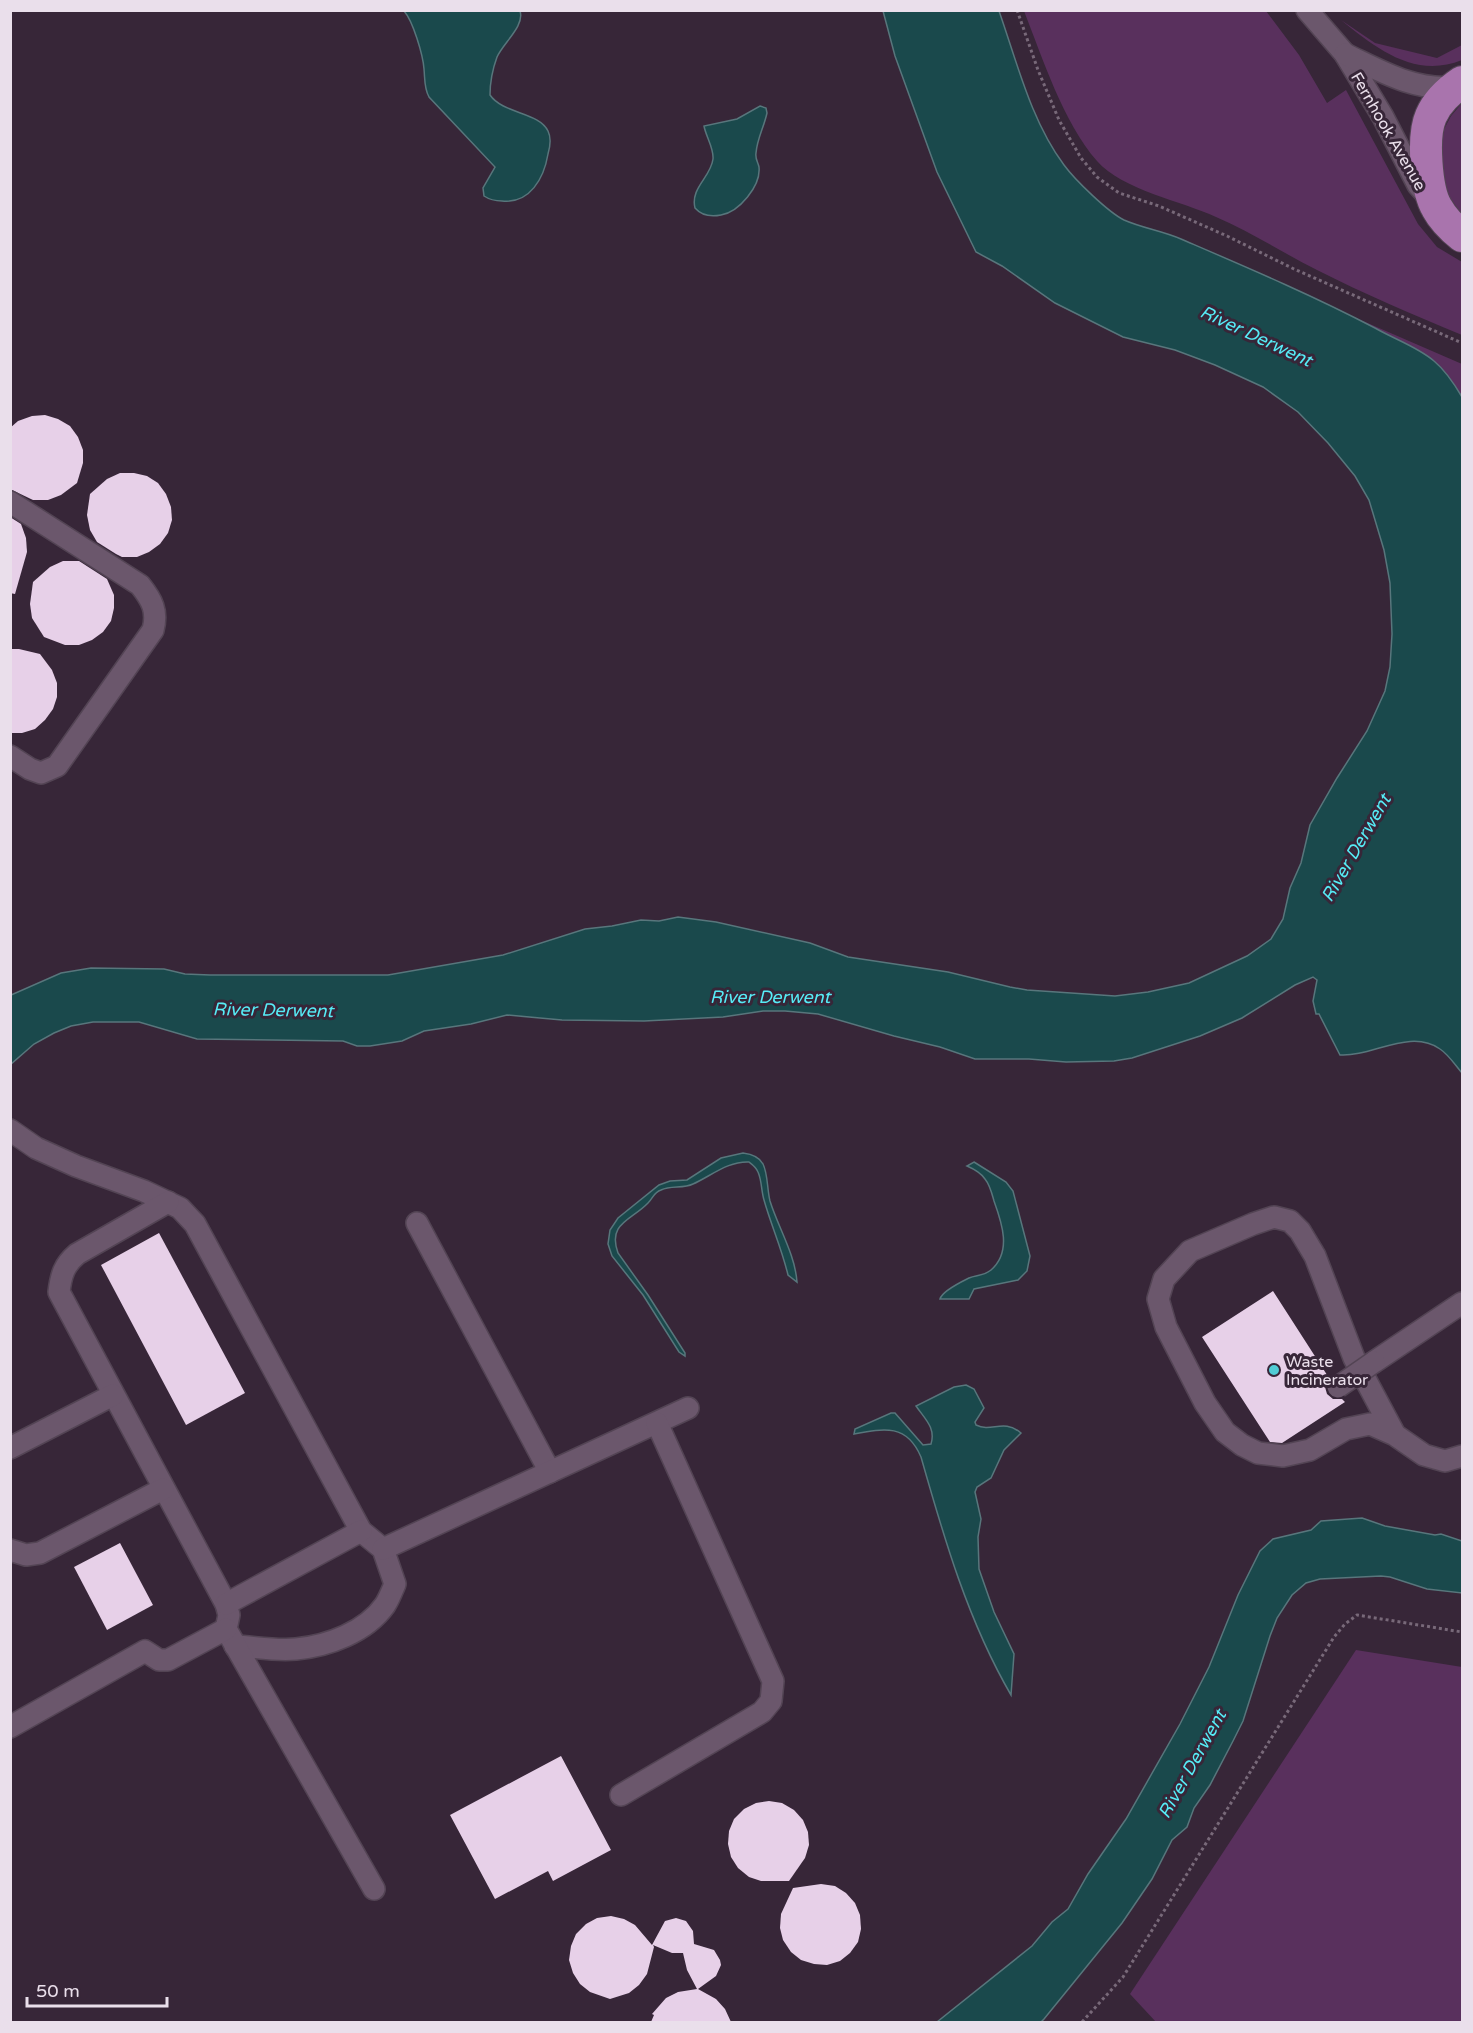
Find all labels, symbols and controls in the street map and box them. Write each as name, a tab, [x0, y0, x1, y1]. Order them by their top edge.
street label: Fernhook Avenue	[1346, 69, 1430, 194]
water label: River Derwent	[1197, 301, 1317, 372]
water label: River Derwent	[1316, 788, 1397, 906]
water label: River Derwent	[710, 986, 832, 1008]
water label: River Derwent	[212, 998, 336, 1022]
place label: Waste Incinerator	[1286, 1352, 1369, 1390]
marker: Waste Incinerator	[1267, 1363, 1281, 1377]
water label: River Derwent	[1153, 1704, 1232, 1822]
scale bar	[27, 1970, 166, 2008]
text: 50 m	[36, 1980, 80, 2002]

